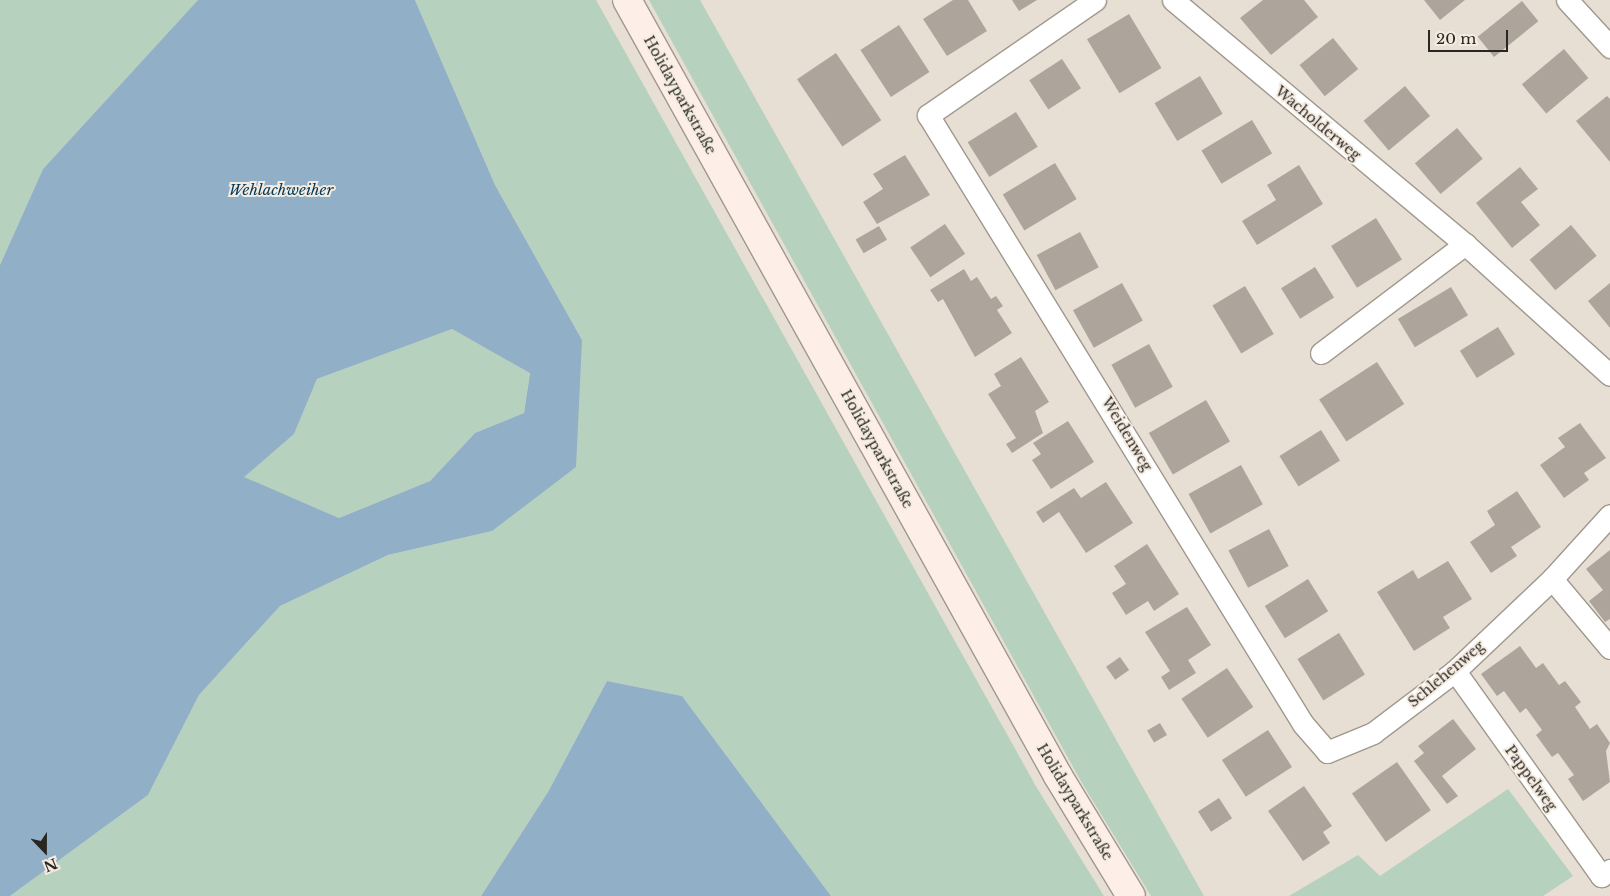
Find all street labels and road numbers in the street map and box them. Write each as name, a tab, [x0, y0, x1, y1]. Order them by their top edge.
street label: Holidayparkstraße	[640, 33, 720, 157]
street label: Wacholderweg	[1272, 82, 1364, 164]
street label: Holidayparkstraße	[837, 387, 917, 511]
street label: Weidenweg	[1098, 394, 1156, 474]
street label: Schlehenweg	[1405, 637, 1487, 711]
street label: Holidayparkstraße	[1034, 741, 1116, 863]
street label: Pappelweg	[1502, 742, 1560, 814]

